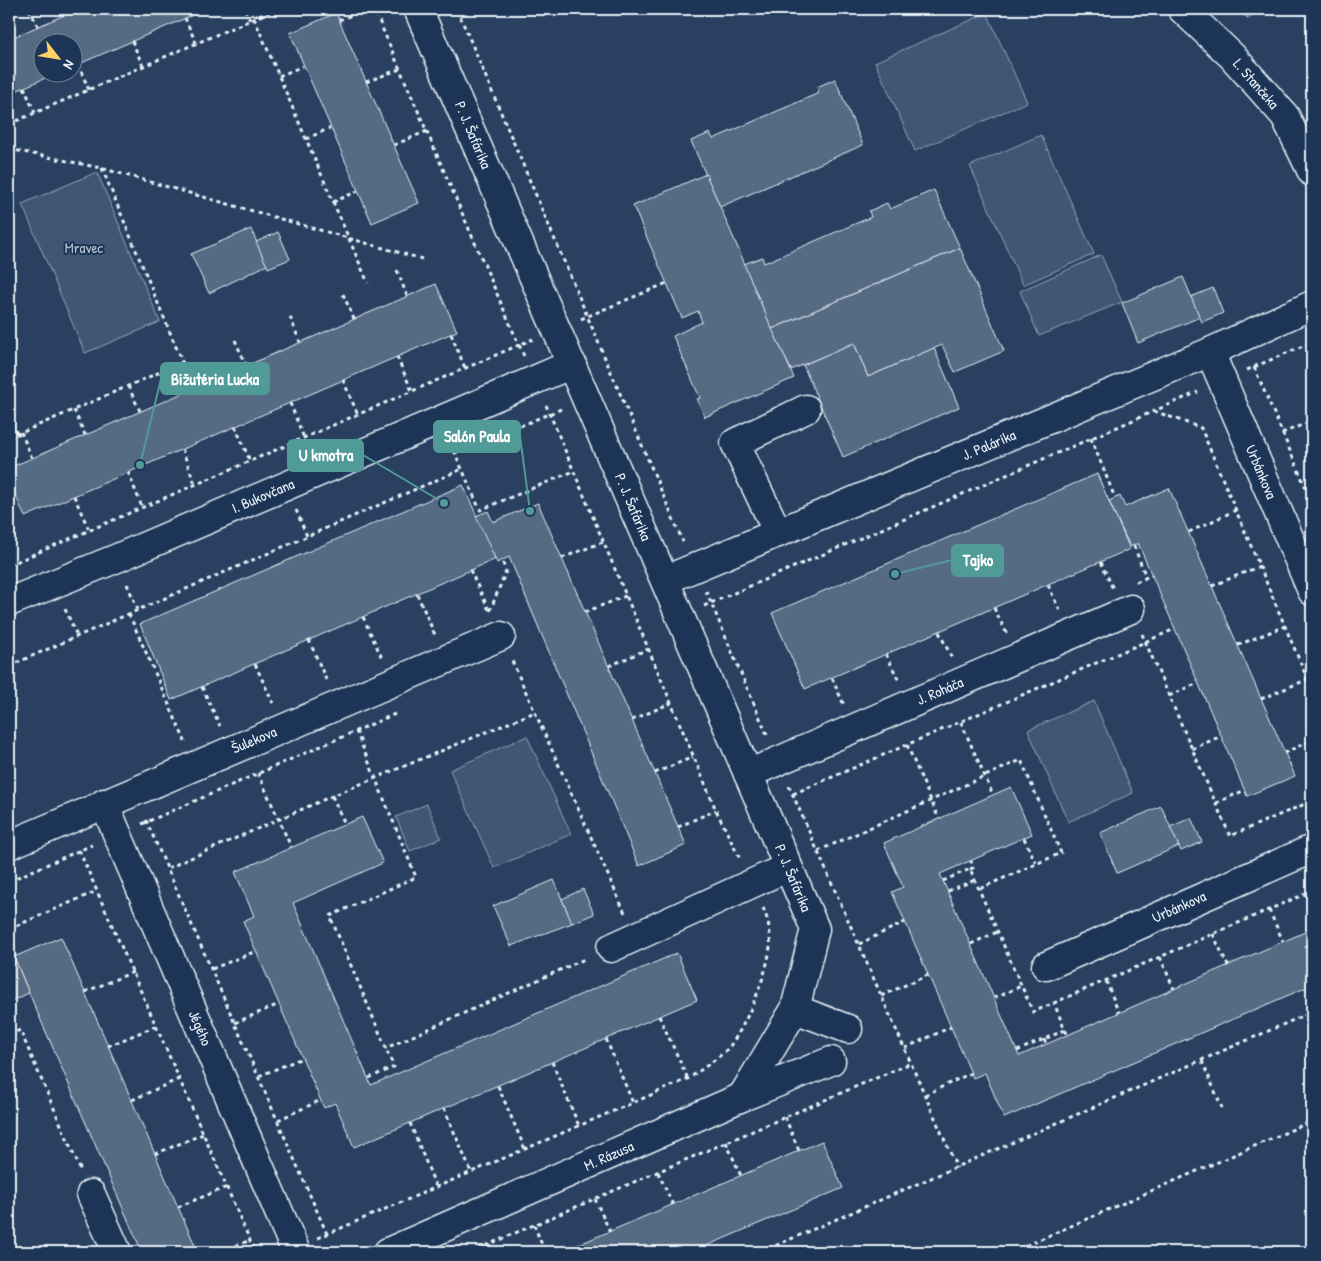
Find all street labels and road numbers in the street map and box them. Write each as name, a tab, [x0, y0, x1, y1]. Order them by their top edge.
street label: L. Stančeka	[1228, 54, 1284, 114]
street label: P. J. Šafárika	[450, 98, 497, 172]
street label: J. Palárika	[959, 424, 1019, 465]
street label: Urbánkova	[1241, 441, 1282, 502]
street label: P. J. Šafárika	[610, 470, 657, 544]
street label: I. Bukovčana	[228, 473, 298, 518]
street label: J. Roháča	[913, 671, 967, 710]
street label: Šulekova	[228, 721, 280, 758]
street label: P. J. Šafárika	[770, 841, 817, 915]
street label: Urbánkova	[1148, 885, 1209, 928]
street label: Jégého	[184, 1007, 217, 1049]
street label: M. Rázusa	[581, 1135, 637, 1176]

